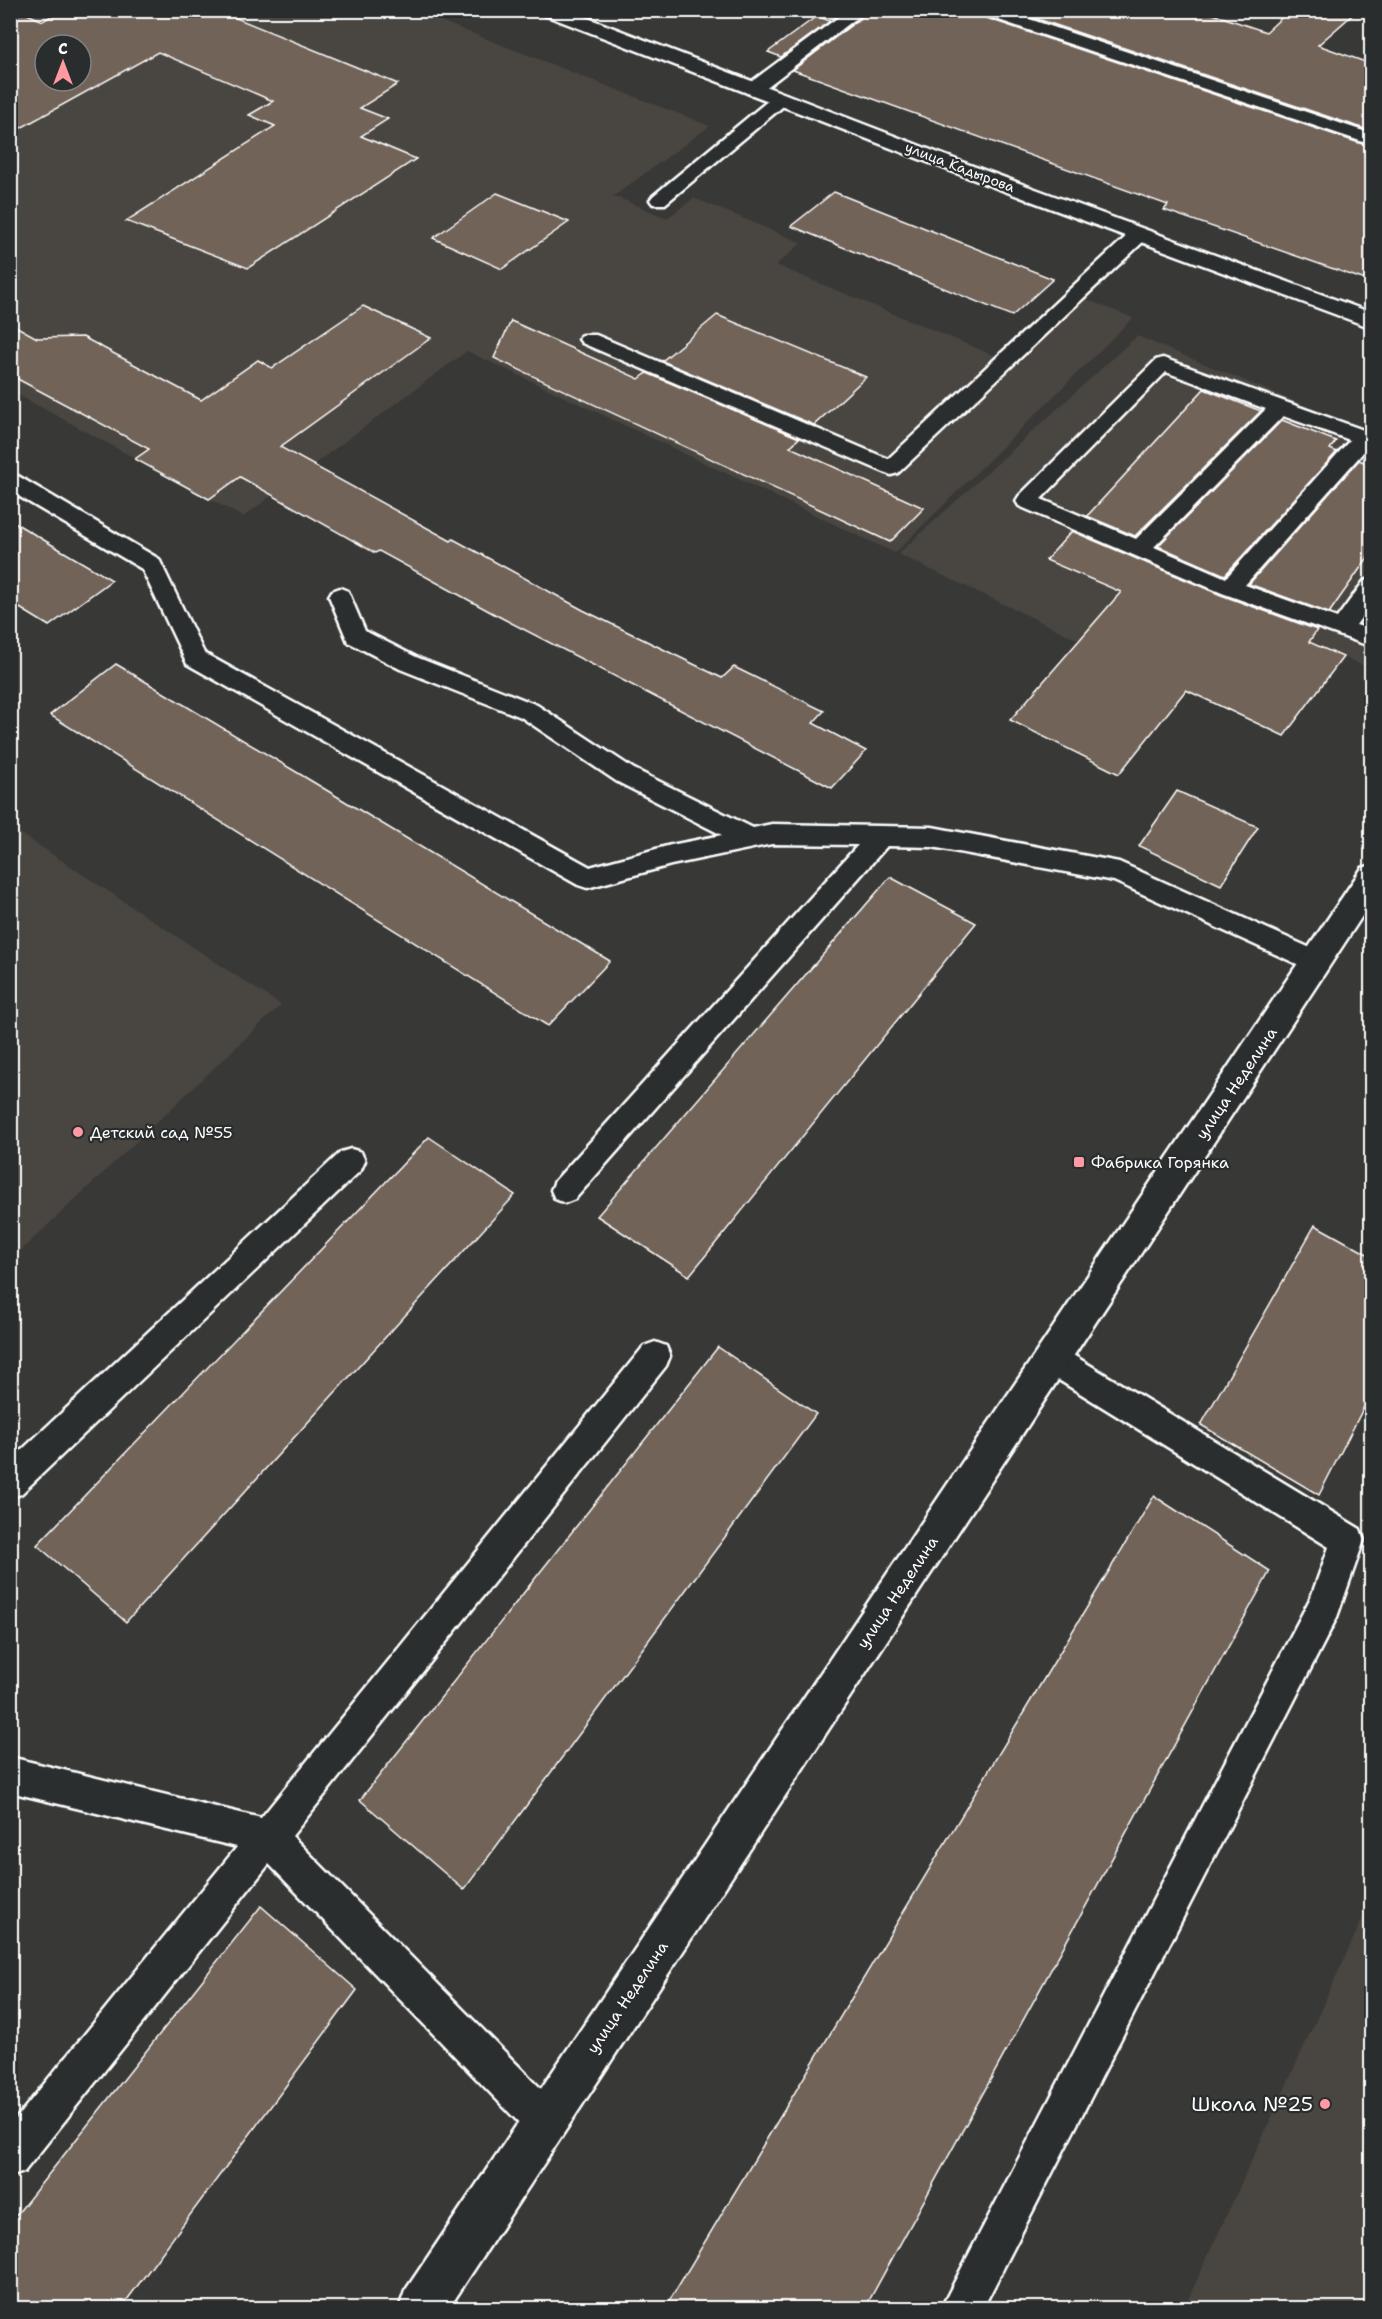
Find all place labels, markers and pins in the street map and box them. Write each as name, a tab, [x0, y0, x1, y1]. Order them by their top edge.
place label: Детский сад №55	[90, 1122, 232, 1143]
marker: Детский сад №55	[71, 1125, 85, 1139]
place label: Фабрика Горянка	[1091, 1152, 1229, 1173]
marker: Фабрика Горянка	[1072, 1155, 1086, 1169]
place label: Школа №25	[1191, 2091, 1313, 2117]
marker: Школа №25	[1318, 2097, 1332, 2111]

